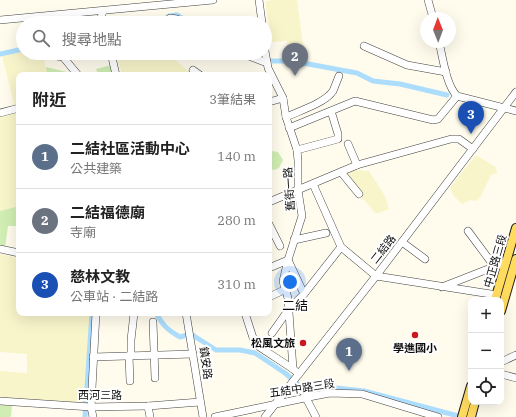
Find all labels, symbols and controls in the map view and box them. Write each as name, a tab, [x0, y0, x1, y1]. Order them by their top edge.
north arrow	[420, 12, 456, 48]
search box	[16, 16, 272, 60]
icon: search	[30, 27, 52, 49]
text: 搜尋地點	[62, 30, 122, 49]
pin: 2	[282, 43, 308, 76]
text: 附近	[32, 89, 66, 111]
text: 3筆結果	[209, 91, 256, 108]
pin: 3	[458, 101, 484, 134]
text: 二結社區活動中心	[70, 139, 190, 158]
text: 1	[41, 148, 49, 165]
text: 140 m	[217, 148, 256, 165]
text: 公共建築	[70, 160, 122, 177]
street label: 舊街一路	[280, 167, 298, 211]
text: 二結福德廟	[70, 203, 145, 222]
text: 2	[41, 212, 49, 229]
text: 280 m	[217, 212, 256, 229]
text: 寺廟	[70, 224, 96, 241]
street label: 二結路	[367, 232, 399, 266]
street label: 中正路三段	[481, 233, 509, 289]
text: 慈林文教	[70, 267, 130, 286]
your location	[280, 272, 300, 292]
text: 3	[41, 276, 49, 293]
text: 310 m	[217, 276, 256, 293]
text: 公車站 · 二結路	[70, 288, 158, 305]
district label: 二結	[282, 297, 308, 314]
map controls	[468, 297, 504, 405]
button: +	[468, 297, 504, 333]
marker: 學進國小	[410, 330, 420, 340]
button: −	[468, 333, 504, 369]
place label: 松風文旅	[251, 336, 295, 350]
marker: 松風文旅	[298, 338, 308, 348]
pin: 1	[336, 338, 362, 371]
place label: 學進國小	[393, 341, 437, 355]
street label: 鎮安路	[197, 346, 215, 380]
button: locate	[468, 369, 504, 405]
street label: 五結中路三段	[268, 376, 336, 400]
street label: 西河三路	[78, 388, 122, 402]

